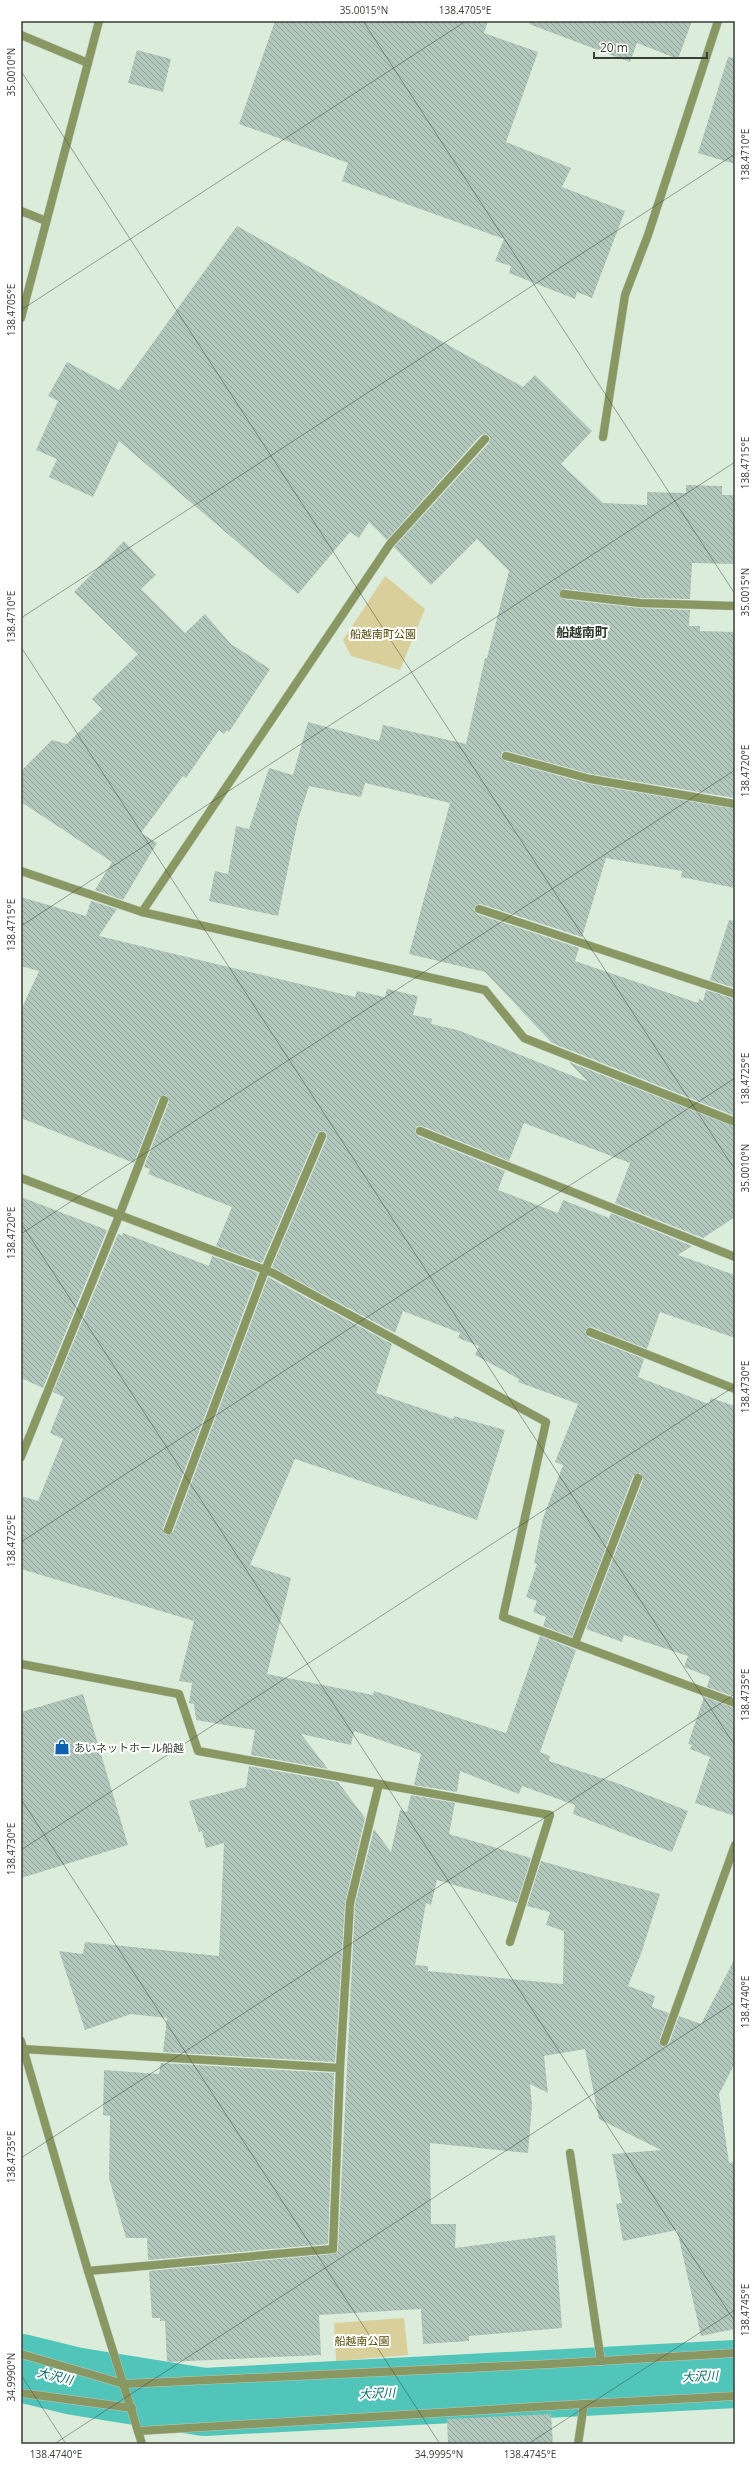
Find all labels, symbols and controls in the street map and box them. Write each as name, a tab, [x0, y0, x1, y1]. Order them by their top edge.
text: 35.0015°N	[340, 3, 388, 17]
text: 138.4705°E	[439, 3, 491, 17]
scale bar	[594, 34, 707, 60]
text: 20 m	[600, 39, 628, 56]
text: 35.0010°N	[4, 48, 18, 96]
text: 138.4710°E	[738, 129, 752, 181]
text: 138.4705°E	[4, 284, 18, 336]
text: 138.4715°E	[738, 437, 752, 489]
text: 35.0015°N	[738, 568, 752, 616]
text: 138.4710°E	[4, 591, 18, 643]
district label: 船越南町	[556, 623, 608, 641]
park label: 船越南町公園	[350, 626, 416, 641]
text: 138.4720°E	[738, 745, 752, 797]
text: 138.4715°E	[4, 899, 18, 951]
text: 138.4725°E	[738, 1053, 752, 1105]
text: 35.0010°N	[738, 1144, 752, 1192]
text: 138.4720°E	[4, 1207, 18, 1259]
text: 138.4730°E	[738, 1361, 752, 1413]
text: 138.4725°E	[4, 1515, 18, 1567]
text: 138.4735°E	[738, 1669, 752, 1721]
shop icon: あいネットホール船越	[53, 1738, 71, 1756]
place label: あいネットホール船越	[74, 1740, 184, 1755]
text: 138.4730°E	[4, 1823, 18, 1875]
text: 138.4740°E	[738, 1976, 752, 2028]
text: 138.4735°E	[4, 2131, 18, 2183]
text: 138.4745°E	[738, 2284, 752, 2336]
park label: 船越南公園	[335, 2333, 390, 2348]
text: 34.9990°N	[4, 2353, 18, 2401]
water label: 大沢川	[36, 2364, 76, 2389]
water label: 大沢川	[682, 2366, 720, 2385]
water label: 大沢川	[359, 2383, 397, 2402]
text: 138.4740°E	[30, 2447, 82, 2461]
text: 34.9995°N	[415, 2447, 463, 2461]
text: 138.4745°E	[504, 2447, 556, 2461]

